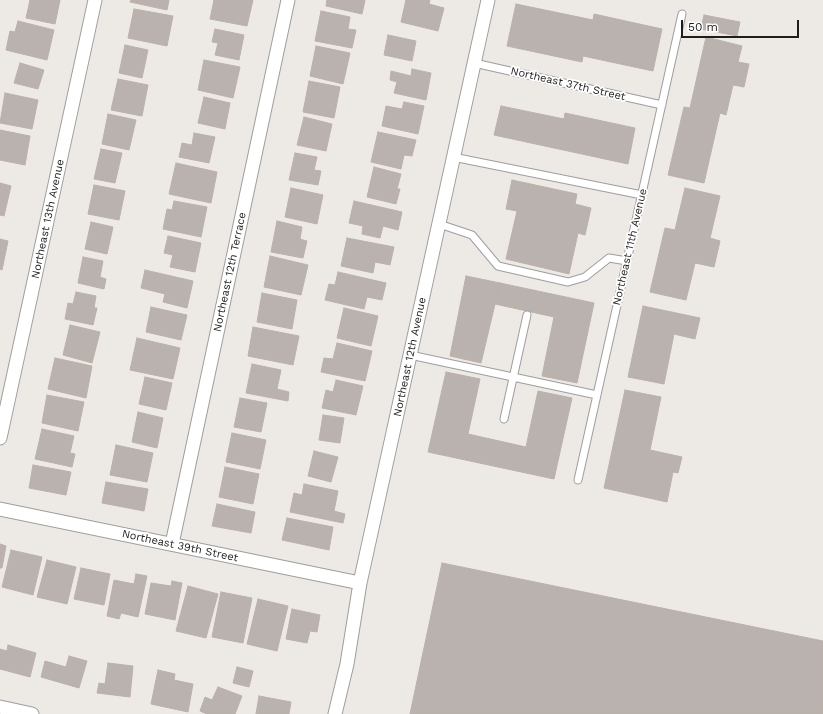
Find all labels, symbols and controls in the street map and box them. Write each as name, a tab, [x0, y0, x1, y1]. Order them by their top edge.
scale bar	[683, 12, 801, 38]
text: 50 m	[688, 20, 718, 34]
street label: Northeast 37th Street	[509, 64, 627, 104]
street label: Northeast 13th Avenue	[29, 158, 67, 280]
street label: Northeast 11th Avenue	[610, 187, 650, 307]
street label: Northeast 12th Terrace	[211, 211, 249, 333]
street label: Northeast 12th Avenue	[391, 296, 429, 418]
street label: Northeast 39th Street	[121, 527, 239, 565]

